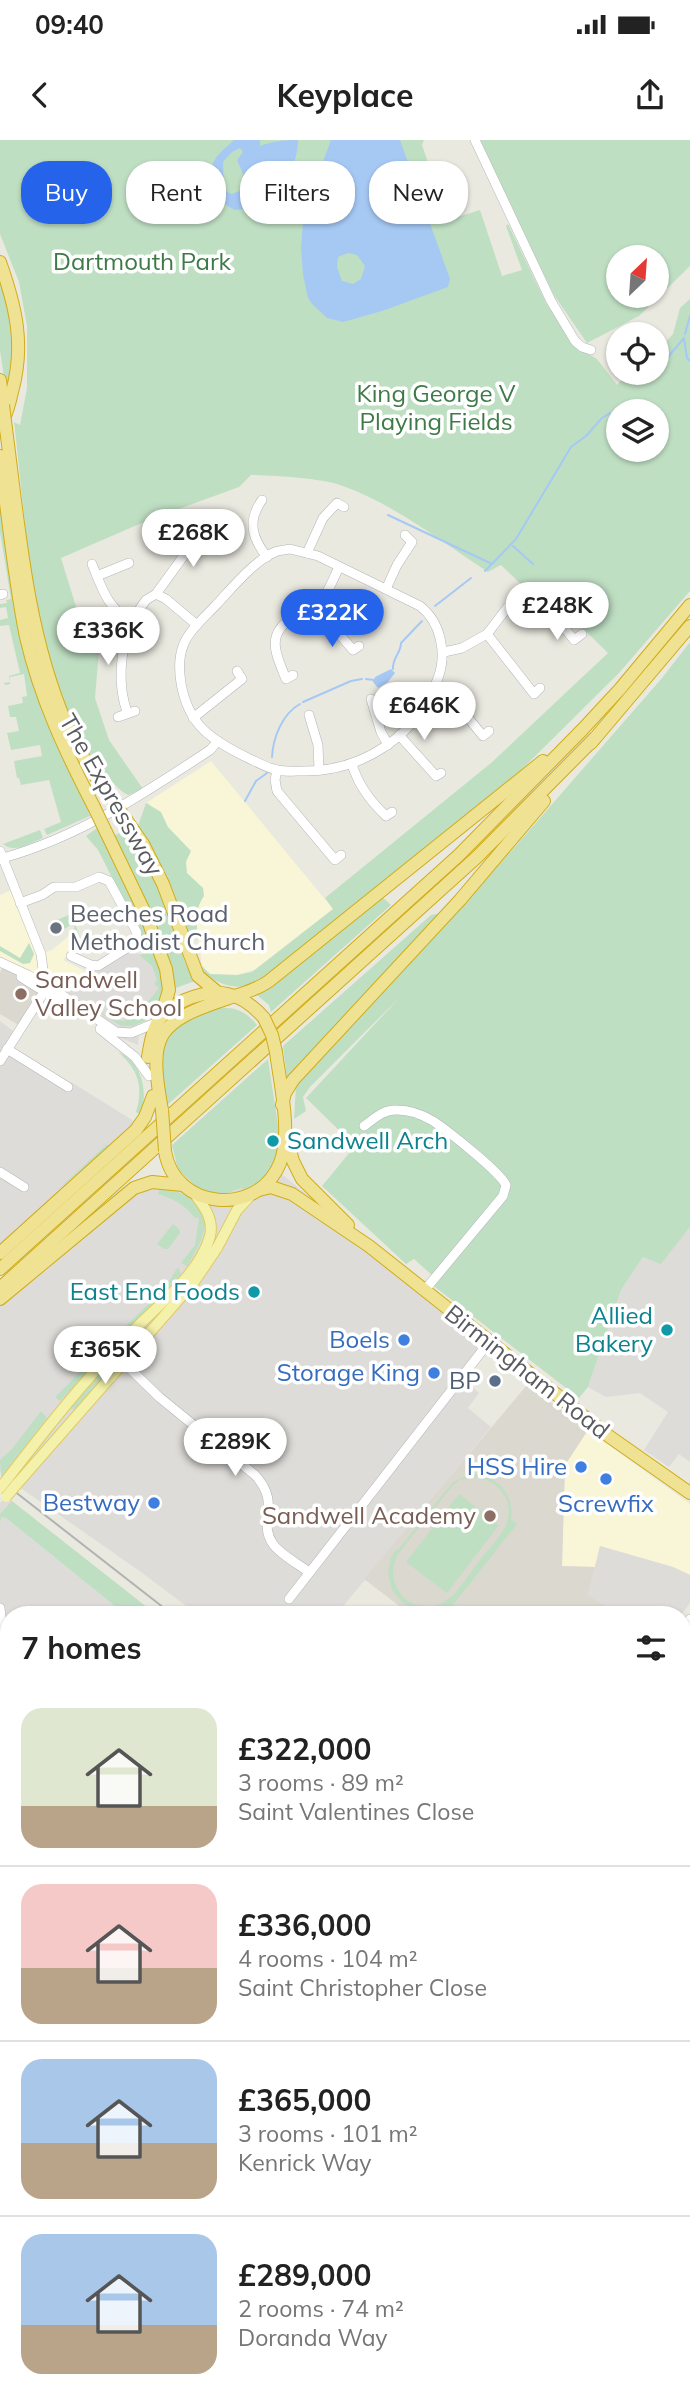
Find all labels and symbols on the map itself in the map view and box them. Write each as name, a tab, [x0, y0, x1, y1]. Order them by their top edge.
north arrow	[606, 245, 668, 308]
park label: Dartmouth Park	[53, 246, 232, 276]
park label: King George V Playing Fields	[356, 378, 516, 436]
pin: £268K	[144, 510, 242, 569]
pin: £248K	[508, 582, 606, 642]
pin: £322K	[283, 589, 381, 649]
pin: £336K	[59, 608, 157, 667]
pin: £646K	[375, 682, 473, 742]
street label: The Expressway	[53, 708, 170, 881]
place label: Beeches Road Methodist Church	[70, 898, 265, 956]
marker: Beeches Road Methodist Church	[48, 920, 64, 936]
place label: Sandwell Valley School	[35, 964, 182, 1022]
marker: Sandwell Valley School	[13, 986, 29, 1002]
place label: Sandwell Arch	[287, 1125, 448, 1155]
marker: Sandwell Arch	[265, 1133, 281, 1149]
place label: East End Foods	[70, 1276, 240, 1306]
marker: East End Foods	[246, 1284, 262, 1300]
street label: Birmingham Road	[439, 1298, 616, 1445]
place label: Allied Bakery	[575, 1300, 653, 1358]
marker: Allied Bakery	[659, 1322, 675, 1338]
place label: Boels	[329, 1324, 390, 1354]
pin: £365K	[56, 1326, 154, 1386]
marker: Boels	[396, 1332, 412, 1348]
place label: Storage King	[277, 1357, 420, 1387]
marker: Storage King	[426, 1365, 442, 1381]
place label: BP	[449, 1365, 481, 1395]
marker: BP	[487, 1373, 503, 1389]
pin: £289K	[186, 1418, 284, 1478]
place label: HSS Hire	[467, 1451, 567, 1481]
marker: HSS Hire	[573, 1459, 589, 1475]
marker: Screwfix	[598, 1471, 614, 1487]
place label: Bestway	[43, 1487, 140, 1517]
place label: Screwfix	[558, 1488, 654, 1518]
marker: Bestway	[146, 1495, 162, 1511]
place label: Sandwell Academy	[262, 1500, 476, 1530]
marker: Sandwell Academy	[482, 1508, 498, 1524]

